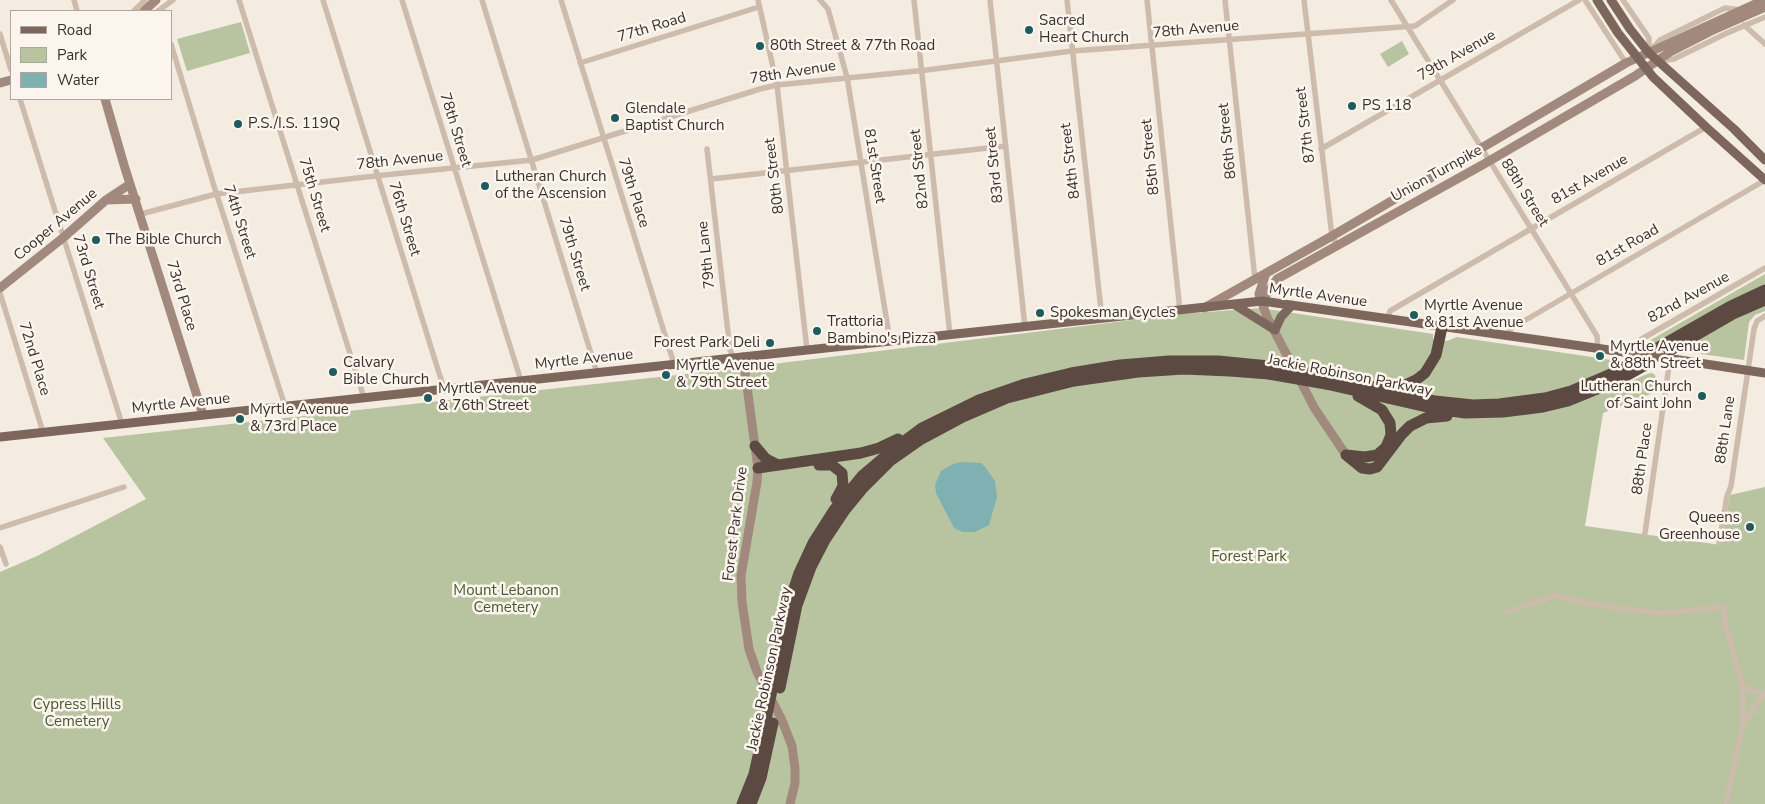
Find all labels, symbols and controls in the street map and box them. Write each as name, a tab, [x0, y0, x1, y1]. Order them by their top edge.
street label: 77th Road	[616, 9, 688, 47]
legend	[10, 10, 172, 100]
place label: Sacred Heart Church	[1039, 12, 1129, 47]
street label: 78th Avenue	[1152, 17, 1240, 43]
text: Road	[57, 20, 92, 40]
marker: Sacred Heart Church	[1023, 24, 1035, 36]
street label: 79th Avenue	[1415, 27, 1499, 85]
place label: 80th Street & 77th Road	[770, 37, 935, 55]
marker: 80th Street & 77th Road	[754, 40, 766, 52]
text: Park	[57, 45, 87, 65]
street label: 78th Avenue	[749, 57, 837, 89]
text: Water	[57, 70, 99, 90]
street label: 87th Street	[1292, 86, 1320, 164]
street label: 78th Street	[435, 91, 475, 169]
place label: PS 118	[1362, 97, 1412, 115]
place label: Glendale Baptist Church	[625, 100, 725, 135]
marker: PS 118	[1346, 100, 1358, 112]
street label: 86th Street	[1215, 102, 1241, 180]
marker: Glendale Baptist Church	[609, 112, 621, 124]
place label: P.S./I.S. 119Q	[248, 115, 340, 133]
marker: P.S./I.S. 119Q	[232, 118, 244, 130]
street label: 85th Street	[1138, 118, 1164, 196]
street label: 84th Street	[1057, 122, 1085, 200]
street label: 83rd Street	[982, 126, 1008, 204]
street label: 81st Street	[859, 127, 889, 205]
street label: 82nd Street	[907, 128, 933, 210]
street label: 80th Street	[761, 137, 789, 215]
street label: Union Turnpike	[1388, 142, 1486, 206]
street label: 78th Avenue	[356, 148, 444, 174]
street label: 81st Avenue	[1549, 151, 1631, 209]
street label: 75th Street	[294, 156, 334, 234]
street label: 79th Place	[613, 156, 653, 230]
street label: 88th Street	[1496, 156, 1552, 230]
place label: Lutheran Church of the Ascension	[495, 168, 607, 203]
street label: 76th Street	[384, 180, 424, 258]
marker: Lutheran Church of the Ascension	[479, 180, 491, 192]
street label: 74th Street	[219, 183, 259, 261]
street label: Cooper Avenue	[11, 185, 101, 265]
street label: 79th Street	[554, 215, 594, 293]
street label: 79th Lane	[694, 220, 720, 290]
street label: 81st Road	[1594, 221, 1662, 271]
place label: The Bible Church	[106, 231, 222, 249]
street label: 73rd Street	[68, 233, 108, 311]
marker: The Bible Church	[90, 234, 102, 246]
street label: 73rd Place	[162, 259, 200, 333]
street label: 82nd Avenue	[1645, 268, 1733, 328]
street label: Myrtle Avenue	[1268, 280, 1368, 312]
place label: Myrtle Avenue & 81st Avenue	[1424, 297, 1524, 332]
place label: Spokesman Cycles	[1050, 304, 1176, 322]
marker: Spokesman Cycles	[1034, 307, 1046, 319]
marker: Myrtle Avenue & 81st Avenue	[1408, 309, 1420, 321]
place label: Trattoria Bambino's Pizza	[827, 313, 936, 348]
street label: 72nd Place	[14, 320, 54, 398]
marker: Trattoria Bambino's Pizza	[811, 325, 823, 337]
place label: Forest Park Deli	[653, 334, 760, 352]
marker: Forest Park Deli	[764, 337, 776, 349]
place label: Myrtle Avenue & 88th Street	[1610, 338, 1709, 373]
street label: Myrtle Avenue	[534, 346, 634, 374]
marker: Myrtle Avenue & 88th Street	[1594, 350, 1606, 362]
street label: Jackie Robinson Parkway	[1266, 351, 1434, 401]
place label: Calvary Bible Church	[343, 354, 429, 389]
place label: Myrtle Avenue & 79th Street	[676, 357, 775, 392]
marker: Calvary Bible Church	[327, 366, 339, 378]
marker: Myrtle Avenue & 79th Street	[660, 369, 672, 381]
place label: Lutheran Church of Saint John	[1580, 378, 1692, 413]
place label: Myrtle Avenue & 76th Street	[438, 380, 537, 415]
street label: Myrtle Avenue	[131, 390, 231, 418]
marker: Lutheran Church of Saint John	[1696, 390, 1708, 402]
marker: Myrtle Avenue & 76th Street	[422, 392, 434, 404]
street label: 88th Lane	[1712, 395, 1740, 465]
place label: Myrtle Avenue & 73rd Place	[250, 401, 349, 436]
marker: Myrtle Avenue & 73rd Place	[234, 413, 246, 425]
street label: 88th Place	[1629, 422, 1657, 496]
street label: Forest Park Drive	[720, 466, 752, 582]
place label: Queens Greenhouse	[1659, 509, 1740, 544]
marker: Queens Greenhouse	[1744, 521, 1756, 533]
park label: Forest Park	[1211, 548, 1287, 566]
park label: Mount Lebanon Cemetery	[453, 582, 559, 617]
street label: Jackie Robinson Parkway	[744, 585, 796, 753]
park label: Cypress Hills Cemetery	[33, 696, 121, 731]

